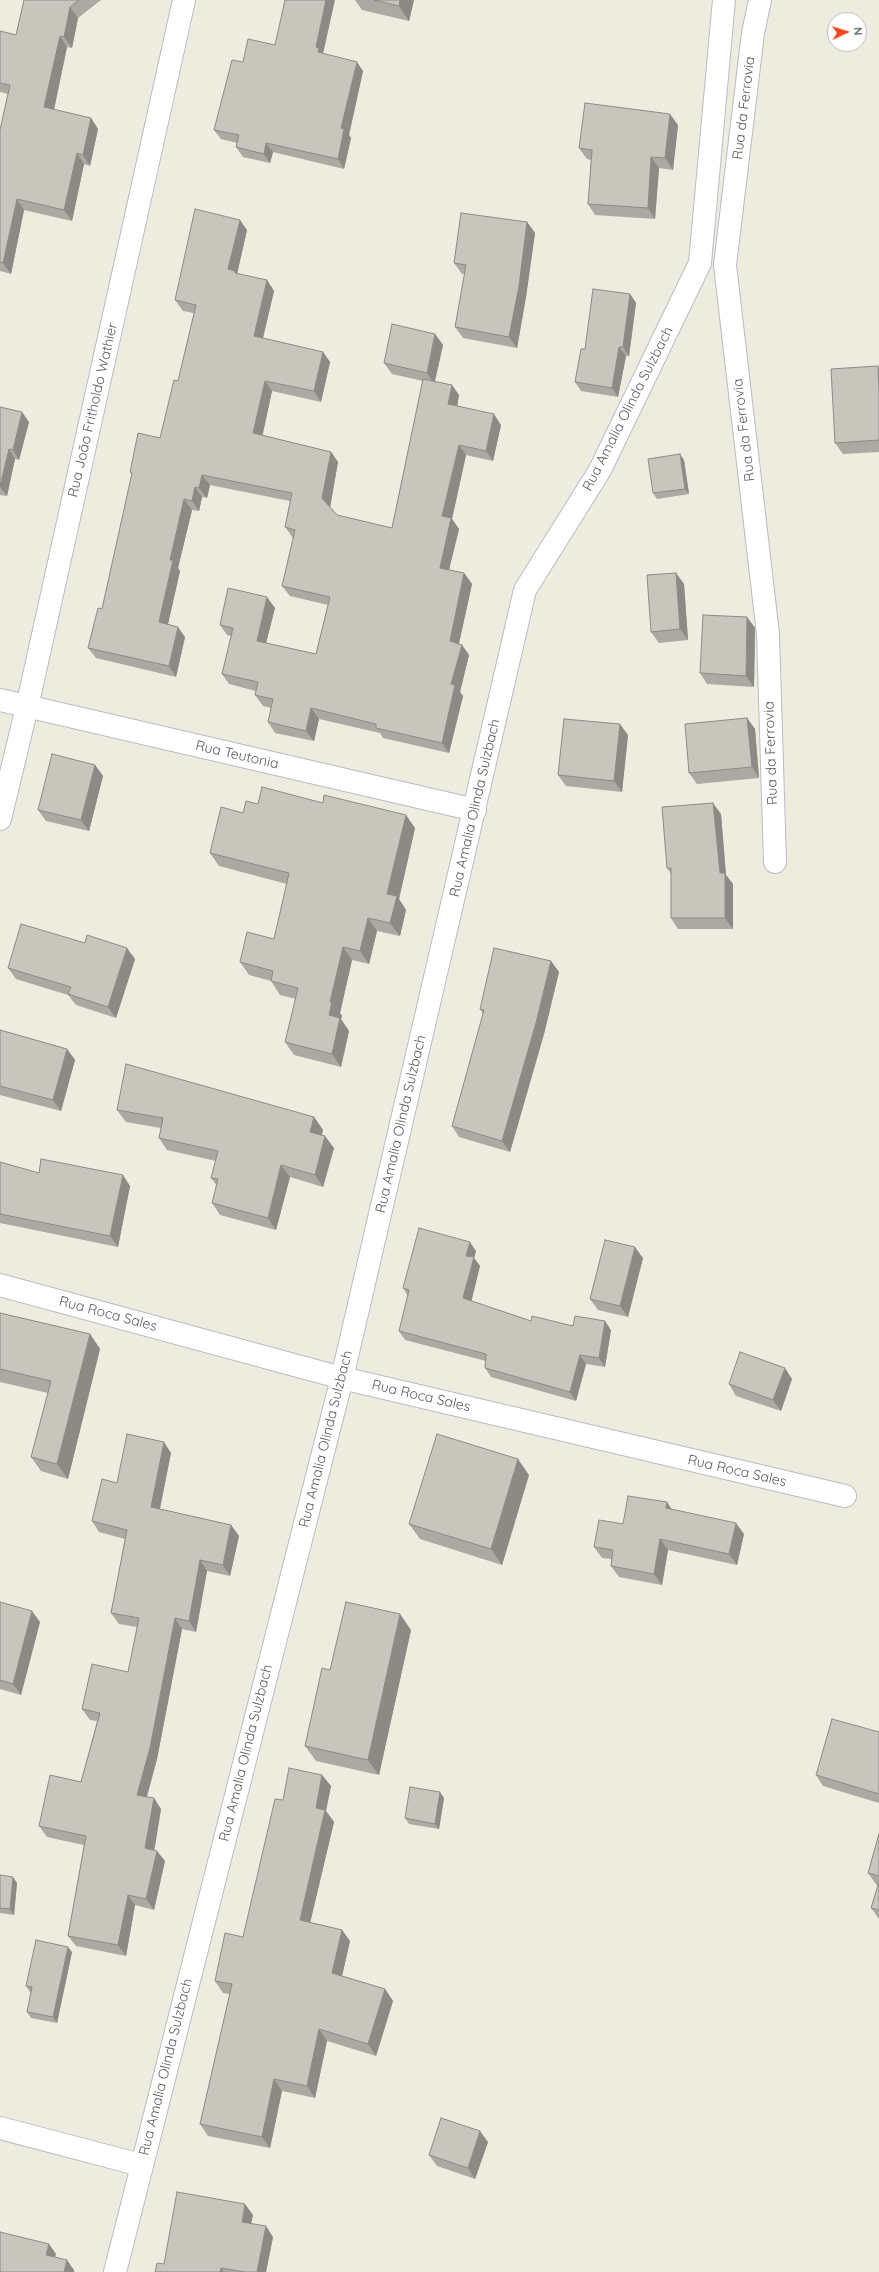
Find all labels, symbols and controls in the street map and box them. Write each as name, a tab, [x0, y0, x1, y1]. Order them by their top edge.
north arrow	[827, 12, 867, 52]
text: N	[851, 27, 865, 36]
street label: Rua da Ferrovia	[729, 56, 759, 160]
street label: Rua João Fritholdo Wathier	[65, 321, 121, 499]
street label: Rua Amalia Olinda Sulzbach	[579, 324, 677, 494]
street label: Rua da Ferrovia	[729, 378, 759, 482]
street label: Rua da Ferrovia	[761, 701, 781, 805]
street label: Rua Amalia Olinda Sulzbach	[446, 717, 504, 899]
street label: Rua Teutonia	[194, 737, 280, 773]
street label: Rua Amalia Olinda Sulzbach	[372, 1033, 430, 1215]
street label: Rua Roca Sales	[57, 1293, 159, 1335]
street label: Rua Amalia Olinda Sulzbach	[296, 1349, 356, 1529]
street label: Rua Roca Sales	[370, 1376, 472, 1416]
street label: Rua Roca Sales	[686, 1451, 788, 1491]
street label: Rua Amalia Olinda Sulzbach	[216, 1663, 276, 1843]
street label: Rua Amalia Olinda Sulzbach	[136, 1977, 196, 2157]

